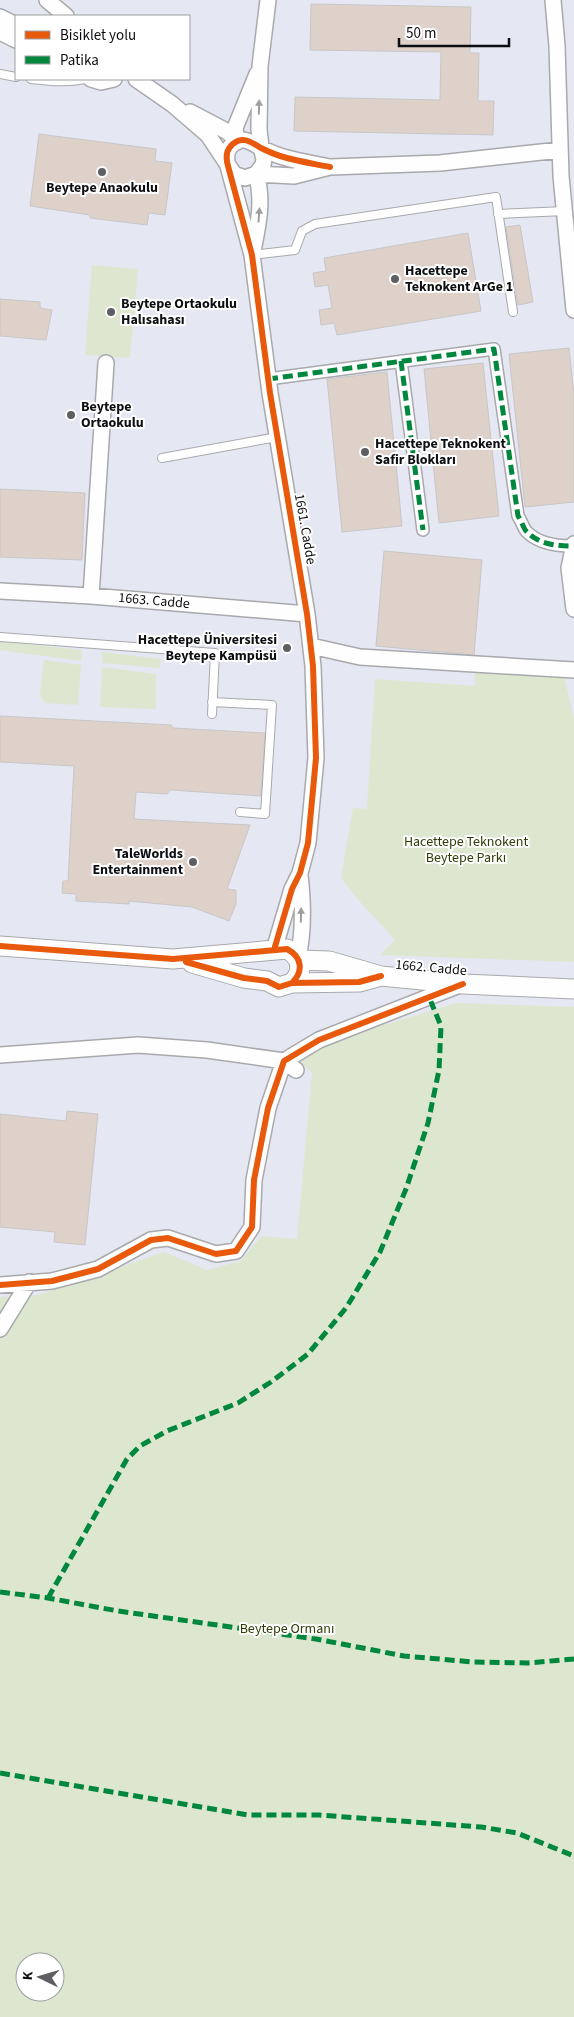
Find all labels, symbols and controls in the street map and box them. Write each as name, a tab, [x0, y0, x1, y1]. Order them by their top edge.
legend	[15, 15, 190, 80]
scale bar	[399, 15, 509, 47]
text: 50 m	[406, 23, 436, 44]
text: Bisiklet yolu	[60, 25, 136, 46]
text: Patika	[60, 50, 99, 71]
one-way arrow	[256, 98, 264, 114]
marker: Beytepe Anaokulu	[96, 166, 108, 178]
place label: Beytepe Anaokulu	[46, 178, 158, 198]
one-way arrow	[255, 206, 263, 222]
place label: Hacettepe Teknokent ArGe 1	[405, 261, 513, 297]
marker: Hacettepe Teknokent ArGe 1	[389, 273, 401, 285]
place label: Beytepe Ortaokulu Halısahası	[121, 294, 237, 330]
marker: Beytepe Ortaokulu Halısahası	[105, 306, 117, 318]
place label: Beytepe Ortaokulu	[81, 397, 144, 433]
marker: Beytepe Ortaokulu	[65, 409, 77, 421]
place label: Hacettepe Teknokent Safir Blokları	[375, 434, 507, 470]
marker: Hacettepe Teknokent Safir Blokları	[359, 446, 371, 458]
street label: 1661. Cadde	[289, 492, 321, 566]
street label: 1663. Cadde	[117, 588, 191, 614]
place label: Hacettepe Üniversitesi Beytepe Kampüsü	[138, 630, 277, 666]
marker: Hacettepe Üniversitesi Beytepe Kampüsü	[281, 642, 293, 654]
park label: Hacettepe Teknokent Beytepe Parkı	[404, 832, 528, 868]
place label: TaleWorlds Entertainment	[92, 844, 184, 880]
marker: TaleWorlds Entertainment	[187, 856, 199, 868]
one-way arrow	[298, 907, 306, 923]
street label: 1662. Cadde	[394, 955, 468, 981]
park label: Beytepe Ormanı	[240, 1619, 334, 1639]
north arrow	[15, 1952, 65, 2002]
text: K	[18, 1970, 38, 1981]

